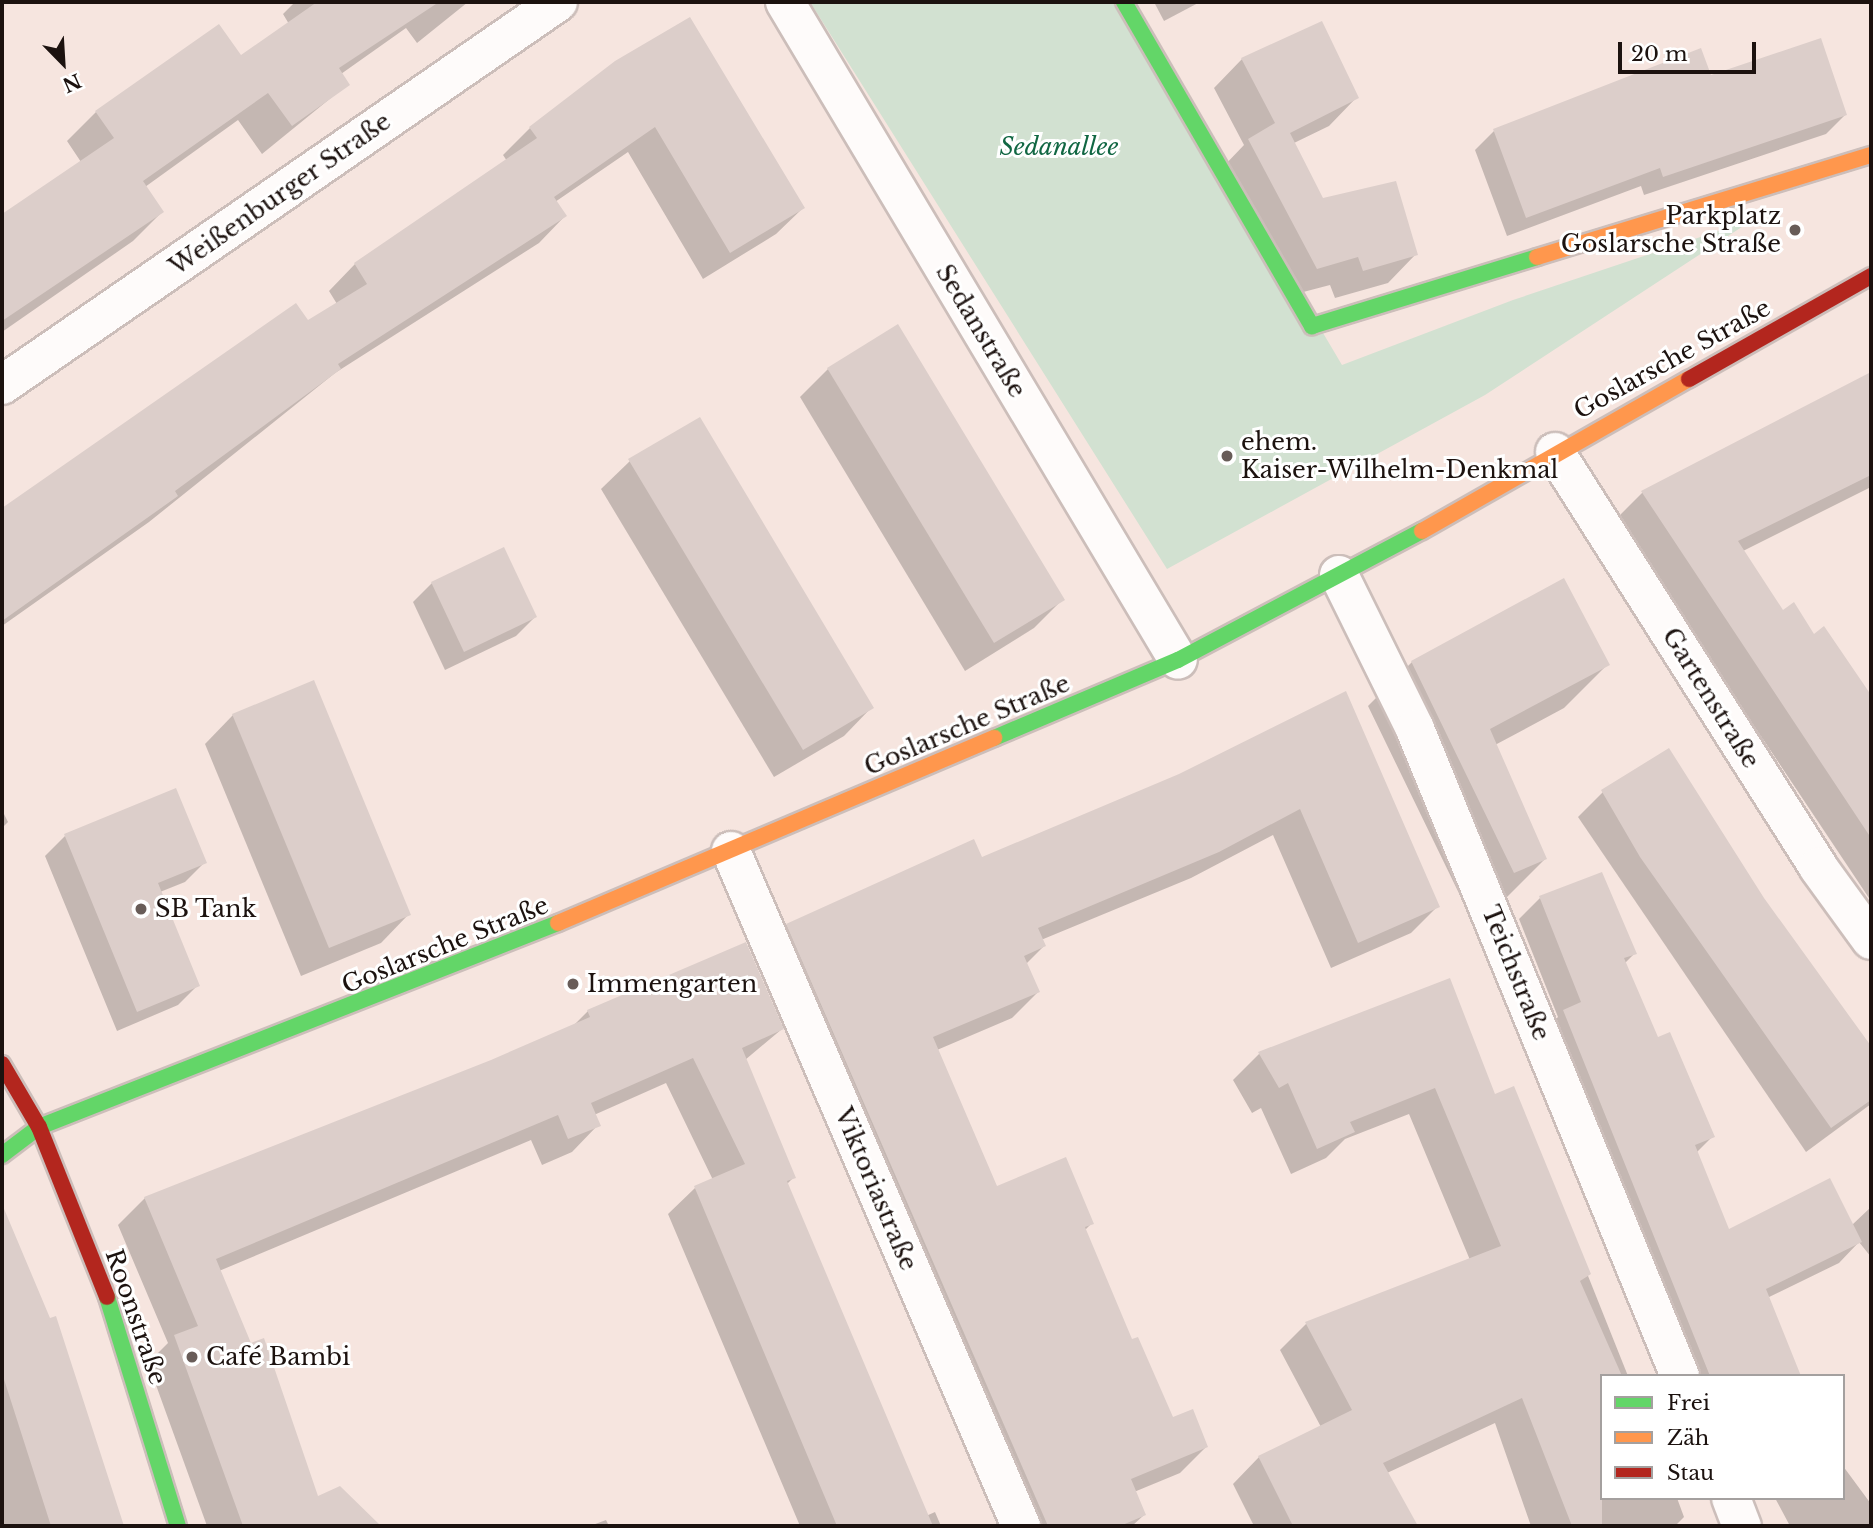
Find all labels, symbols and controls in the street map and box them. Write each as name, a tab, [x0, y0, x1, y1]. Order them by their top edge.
north arrow	[28, 28, 98, 98]
scale bar	[1621, 28, 1759, 72]
text: 20 m	[1631, 41, 1688, 67]
text: N	[59, 69, 85, 97]
street label: Weißenburger Straße	[164, 107, 396, 281]
park label: Sedanallee	[1000, 133, 1118, 161]
place label: Parkplatz Goslarsche Straße	[1561, 202, 1781, 258]
marker: Parkplatz Goslarsche Straße	[1787, 222, 1803, 238]
street label: Sedanstraße	[930, 259, 1032, 403]
street label: Goslarsche Straße	[1569, 293, 1775, 425]
place label: ehem. Kaiser-Wilhelm-Denkmal	[1241, 428, 1558, 484]
marker: ehem. Kaiser-Wilhelm-Denkmal	[1219, 448, 1235, 464]
street label: Gartenstraße	[1656, 623, 1766, 773]
street label: Goslarsche Straße	[860, 669, 1074, 781]
street label: Goslarsche Straße	[338, 890, 552, 1000]
place label: SB Tank	[155, 895, 257, 923]
marker: SB Tank	[133, 901, 149, 917]
street label: Teichstraße	[1476, 901, 1556, 1045]
place label: Immengarten	[587, 970, 757, 998]
marker: Immengarten	[565, 976, 581, 992]
street label: Viktoriastraße	[829, 1103, 923, 1275]
street label: Roonstraße	[99, 1245, 173, 1389]
place label: Café Bambi	[206, 1343, 350, 1371]
marker: Café Bambi	[184, 1349, 200, 1365]
legend	[1600, 1374, 1845, 1500]
text: Frei	[1667, 1390, 1710, 1416]
text: Zäh	[1667, 1425, 1709, 1451]
text: Stau	[1667, 1460, 1714, 1486]

